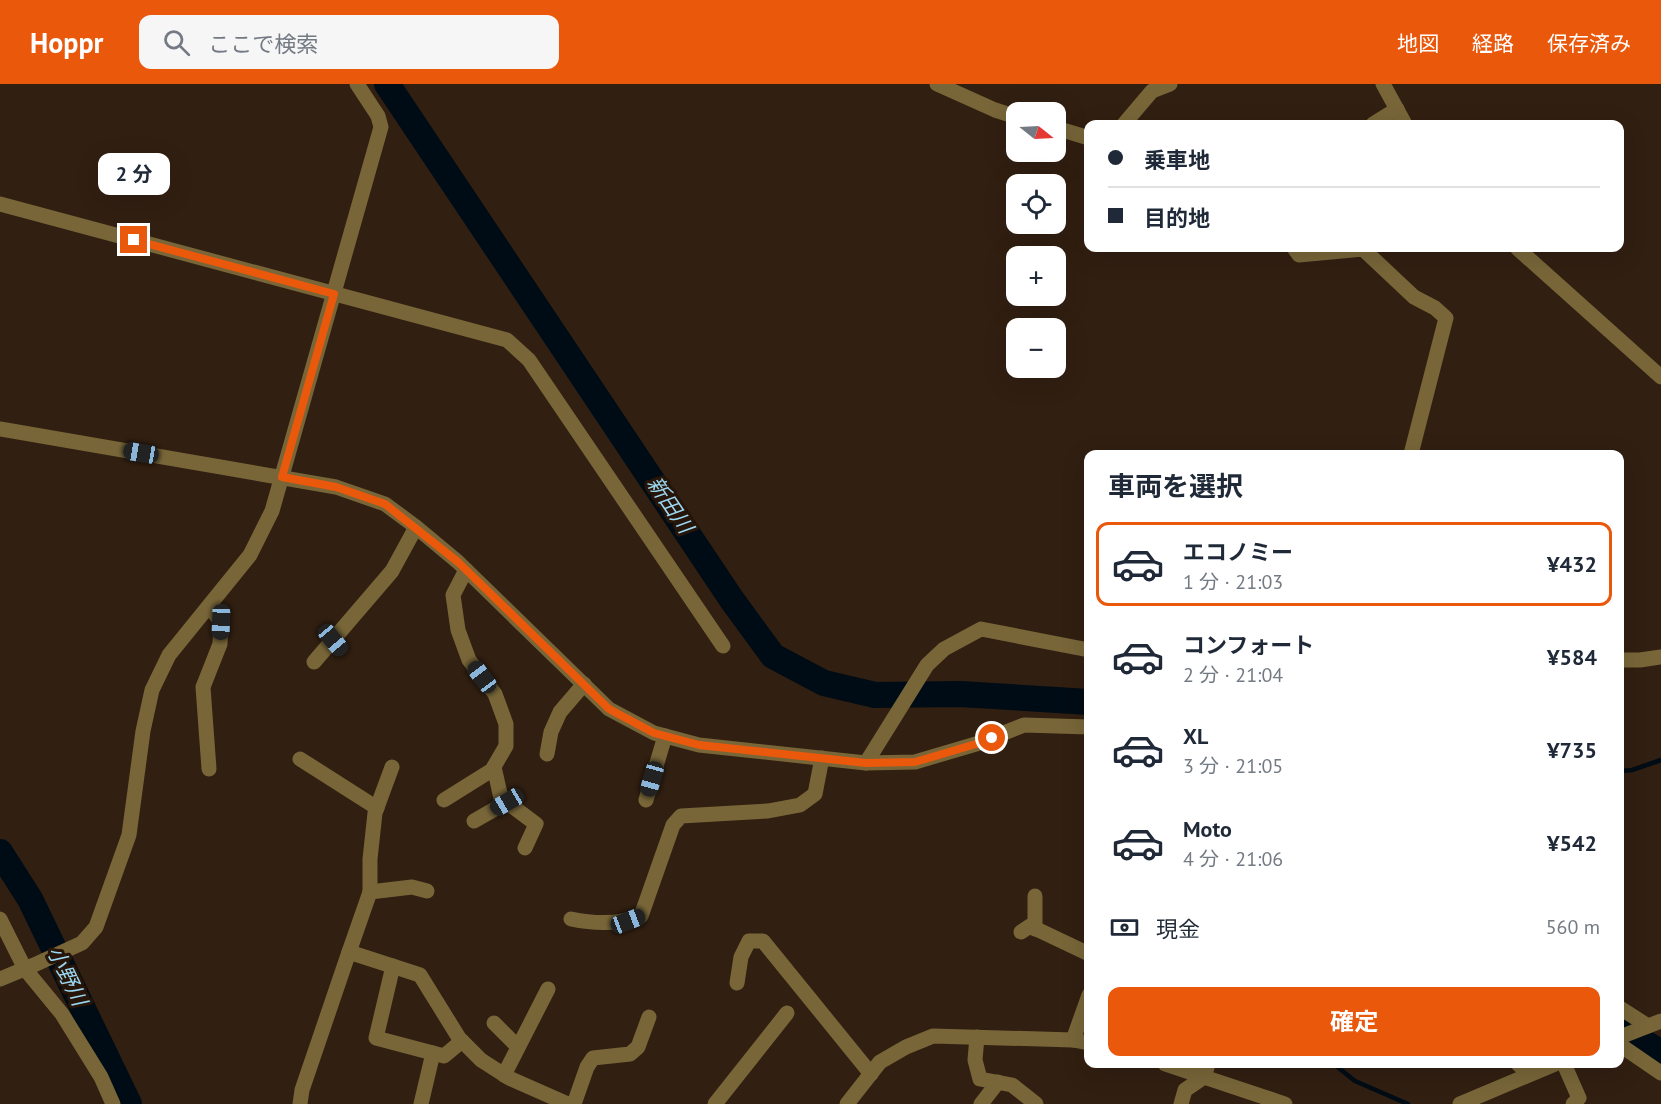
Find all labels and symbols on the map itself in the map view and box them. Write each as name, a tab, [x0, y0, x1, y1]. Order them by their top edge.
north arrow	[1006, 102, 1066, 162]
callout: 2 分	[98, 153, 170, 195]
route end	[120, 226, 147, 253]
car	[122, 441, 160, 465]
water label: 新田川	[642, 471, 700, 540]
car	[211, 604, 231, 640]
car	[315, 620, 351, 660]
car	[464, 657, 500, 697]
route start	[978, 724, 1005, 751]
car	[638, 759, 666, 799]
car	[487, 785, 527, 819]
car	[608, 906, 648, 936]
water label: 小野川	[42, 942, 94, 1012]

